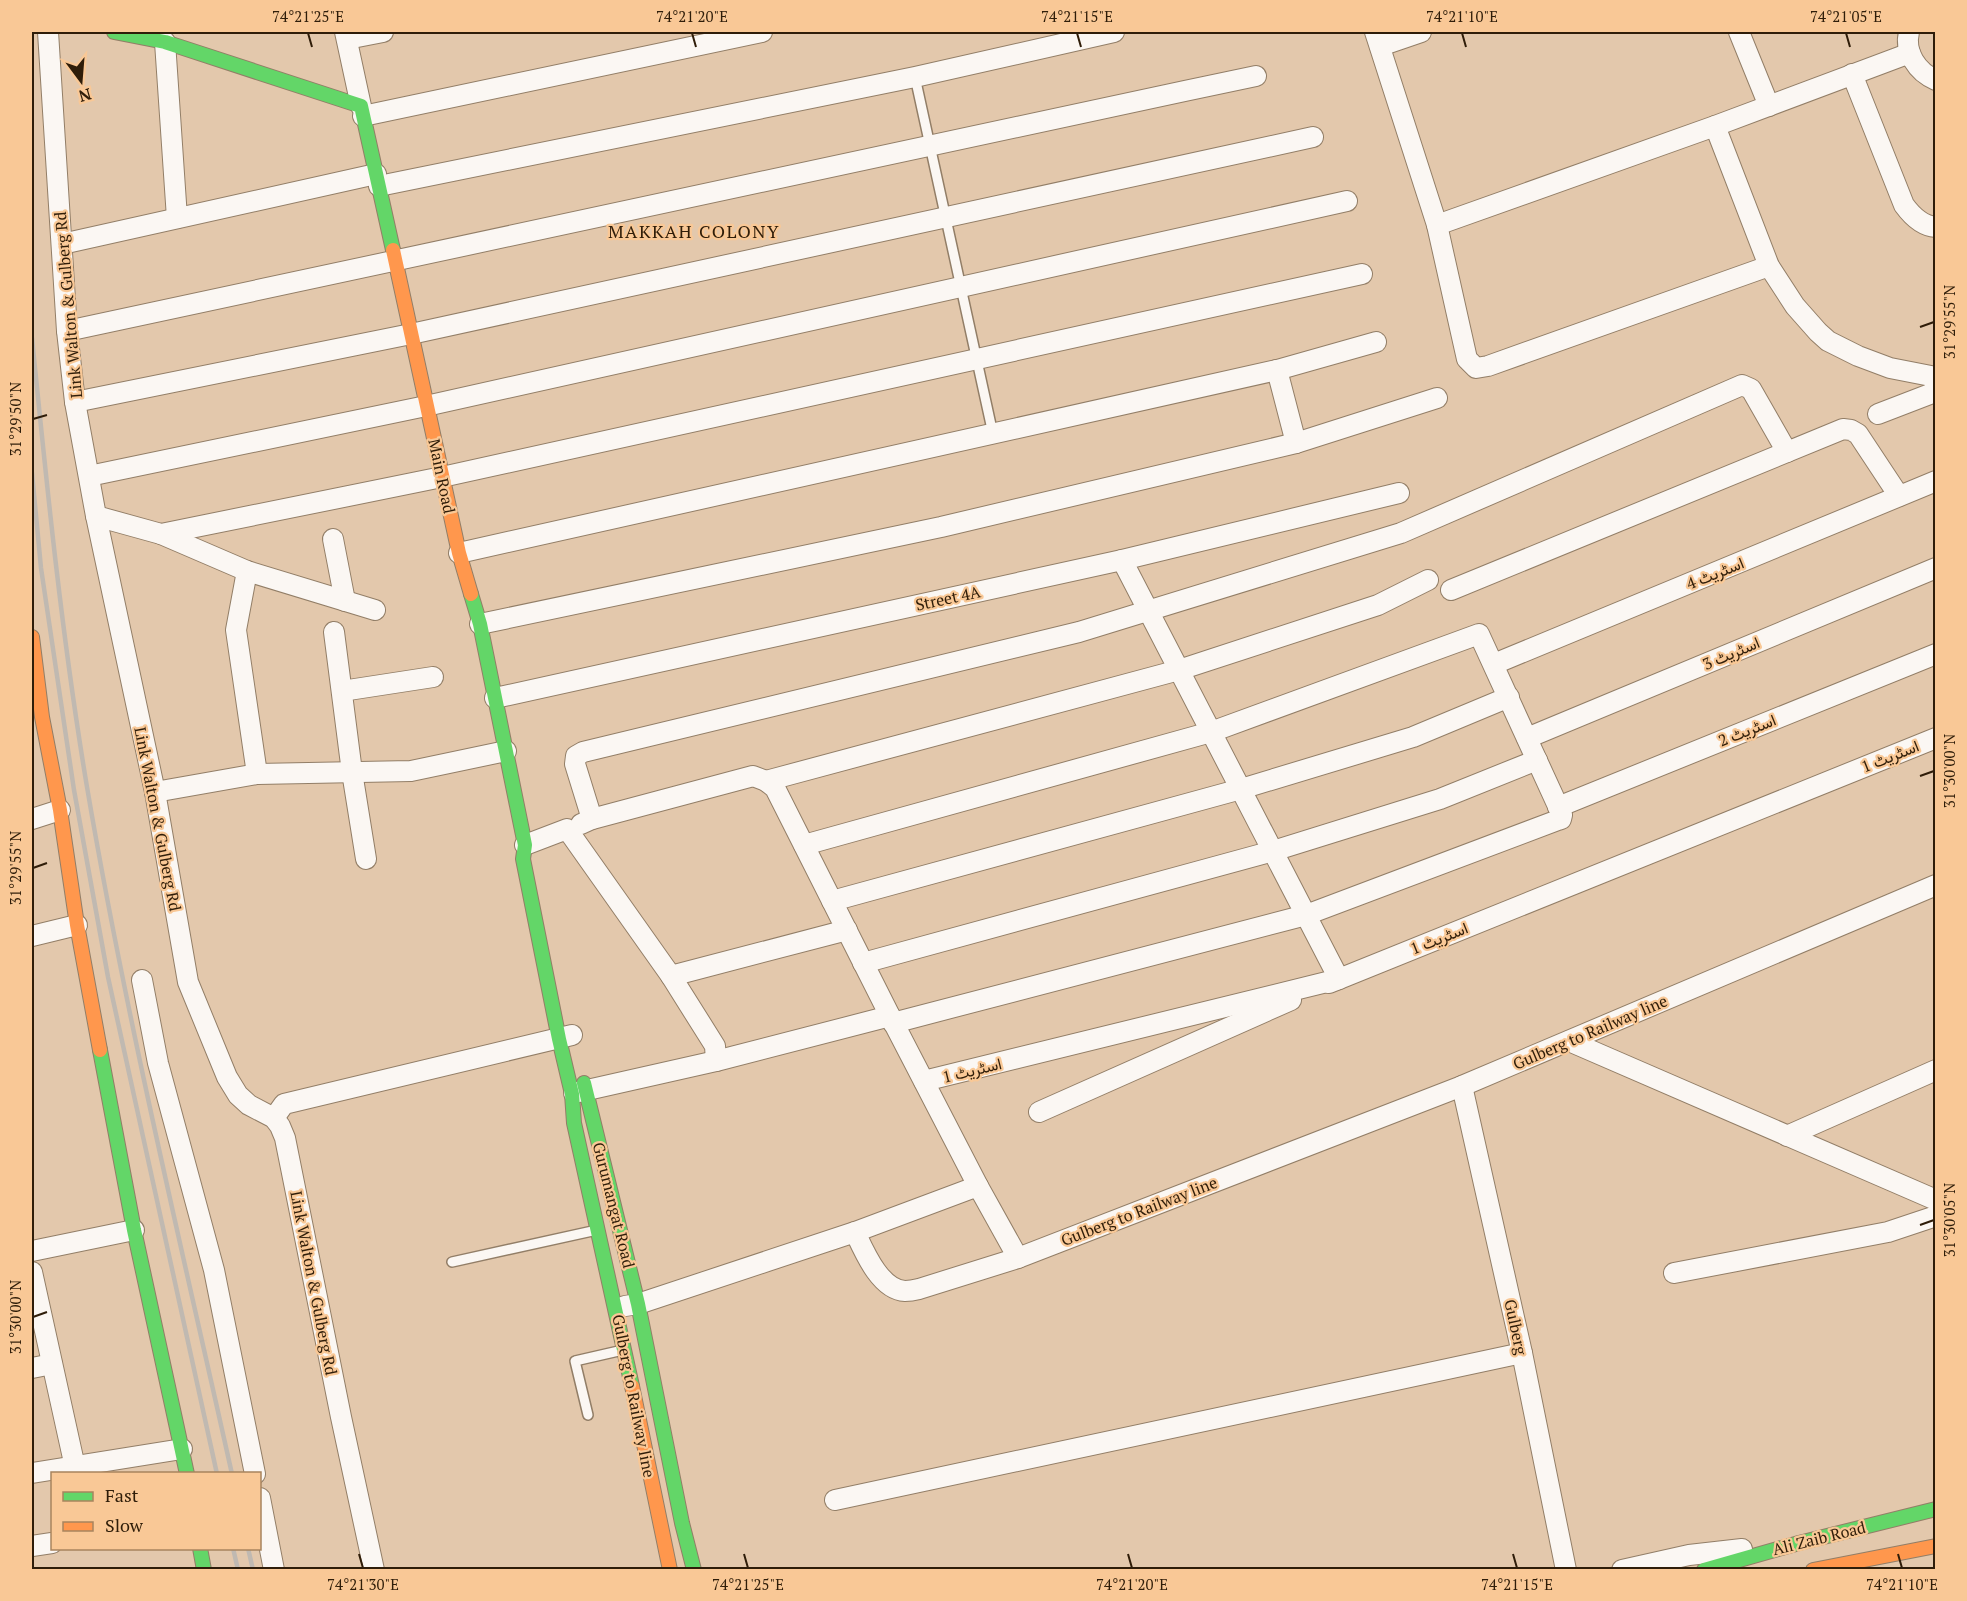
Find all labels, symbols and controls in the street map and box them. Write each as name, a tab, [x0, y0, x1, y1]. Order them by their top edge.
text: 74°21'25"E	[272, 6, 344, 26]
text: 74°21'20"E	[656, 6, 728, 26]
text: 74°21'15"E	[1041, 6, 1113, 26]
text: 74°21'10"E	[1426, 6, 1498, 26]
text: 74°21'05"E	[1810, 6, 1882, 26]
north arrow	[51, 51, 111, 111]
text: N	[76, 83, 94, 108]
street label: Link Walton & Gulberg Rd	[49, 211, 87, 399]
district label: MAKKAH COLONY	[608, 219, 780, 243]
text: 31°29'55"N	[1939, 285, 1959, 359]
text: 31°29'50"N	[5, 382, 25, 456]
street label: Main Road	[423, 437, 461, 516]
street label: اسٹریٹ 4	[1683, 552, 1747, 594]
street label: Street 4A	[913, 580, 983, 616]
street label: اسٹریٹ 3	[1699, 631, 1763, 675]
street label: اسٹریٹ 2	[1715, 709, 1779, 751]
street label: Link Walton & Gulberg Rd	[129, 725, 187, 913]
text: 31°30'00"N	[1939, 734, 1959, 808]
street label: اسٹریٹ 1	[1858, 735, 1922, 777]
text: 31°29'55"N	[5, 831, 25, 905]
street label: اسٹریٹ 1	[1407, 917, 1471, 959]
street label: Gulberg to Railway line	[1509, 990, 1671, 1074]
street label: اسٹریٹ 1	[940, 1052, 1004, 1088]
street label: Gurumangat Road	[588, 1140, 640, 1270]
street label: Gulberg to Railway line	[1058, 1171, 1220, 1251]
text: 31°30'05"N	[1939, 1183, 1959, 1257]
street label: Link Walton & Gulberg Rd	[285, 1189, 343, 1377]
text: 31°30'00"N	[5, 1280, 25, 1354]
street label: Gulberg	[1499, 1297, 1533, 1357]
street label: Gulberg to Railway line	[607, 1313, 661, 1479]
legend	[51, 1472, 261, 1550]
text: Fast	[105, 1483, 139, 1507]
text: Slow	[105, 1513, 144, 1537]
street label: Ali Zaib Road	[1770, 1516, 1868, 1560]
text: 74°21'30"E	[327, 1574, 399, 1594]
text: 74°21'25"E	[712, 1574, 784, 1594]
text: 74°21'20"E	[1096, 1574, 1168, 1594]
text: 74°21'15"E	[1481, 1574, 1553, 1594]
text: 74°21'10"E	[1866, 1574, 1938, 1594]

